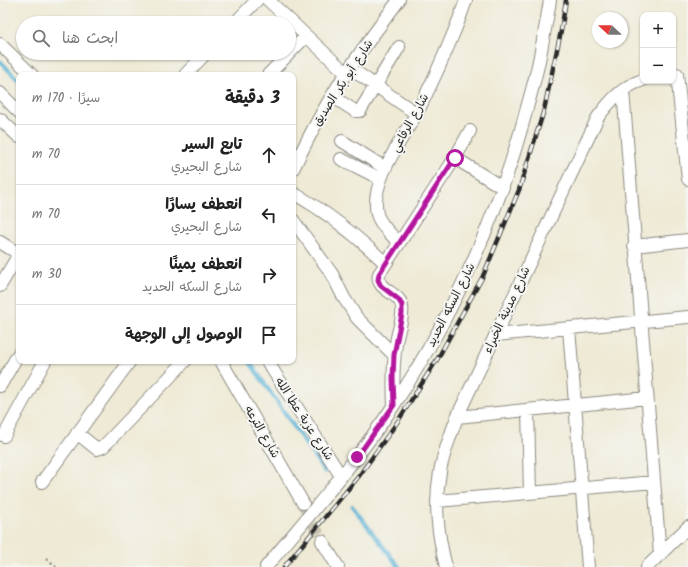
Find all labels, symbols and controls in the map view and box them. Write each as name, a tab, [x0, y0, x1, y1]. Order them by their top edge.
north arrow	[592, 12, 628, 48]
map controls	[640, 12, 676, 84]
button: +	[640, 12, 676, 48]
search box	[16, 16, 296, 60]
icon: search	[30, 27, 52, 49]
text: ابحث هنا	[62, 27, 118, 51]
street label: شارع أبو بكر الصديق	[308, 36, 378, 130]
button: −	[640, 48, 676, 84]
text: 3 دقيقة	[225, 85, 280, 112]
text: سيرًا · 170 m	[32, 88, 100, 109]
street label: شارع الرفاعي	[386, 90, 435, 156]
text: تابع السير	[183, 133, 242, 157]
text: 70 m	[32, 144, 60, 165]
icon: ahead	[258, 144, 280, 166]
route start	[446, 149, 464, 167]
text: شارع البحيري	[171, 157, 242, 178]
text: انعطف يسارًا	[165, 193, 242, 217]
text: 70 m	[32, 204, 60, 225]
icon: left	[258, 204, 280, 226]
text: شارع البحيري	[171, 217, 242, 238]
text: انعطف يمينًا	[169, 253, 242, 277]
street label: شارع السكه الحديد	[422, 260, 480, 350]
street label: شارع مدينة الخبراء	[479, 263, 535, 357]
text: 30 m	[32, 264, 62, 285]
icon: right	[258, 264, 280, 286]
text: شارع السكه الحديد	[142, 277, 242, 298]
text: الوصول إلى الوجهة	[125, 323, 242, 347]
icon: arrive	[258, 324, 280, 346]
street label: شارع عزبة عطا الله	[270, 374, 338, 464]
street label: شارع الترعه	[239, 402, 285, 462]
route end	[348, 448, 366, 466]

